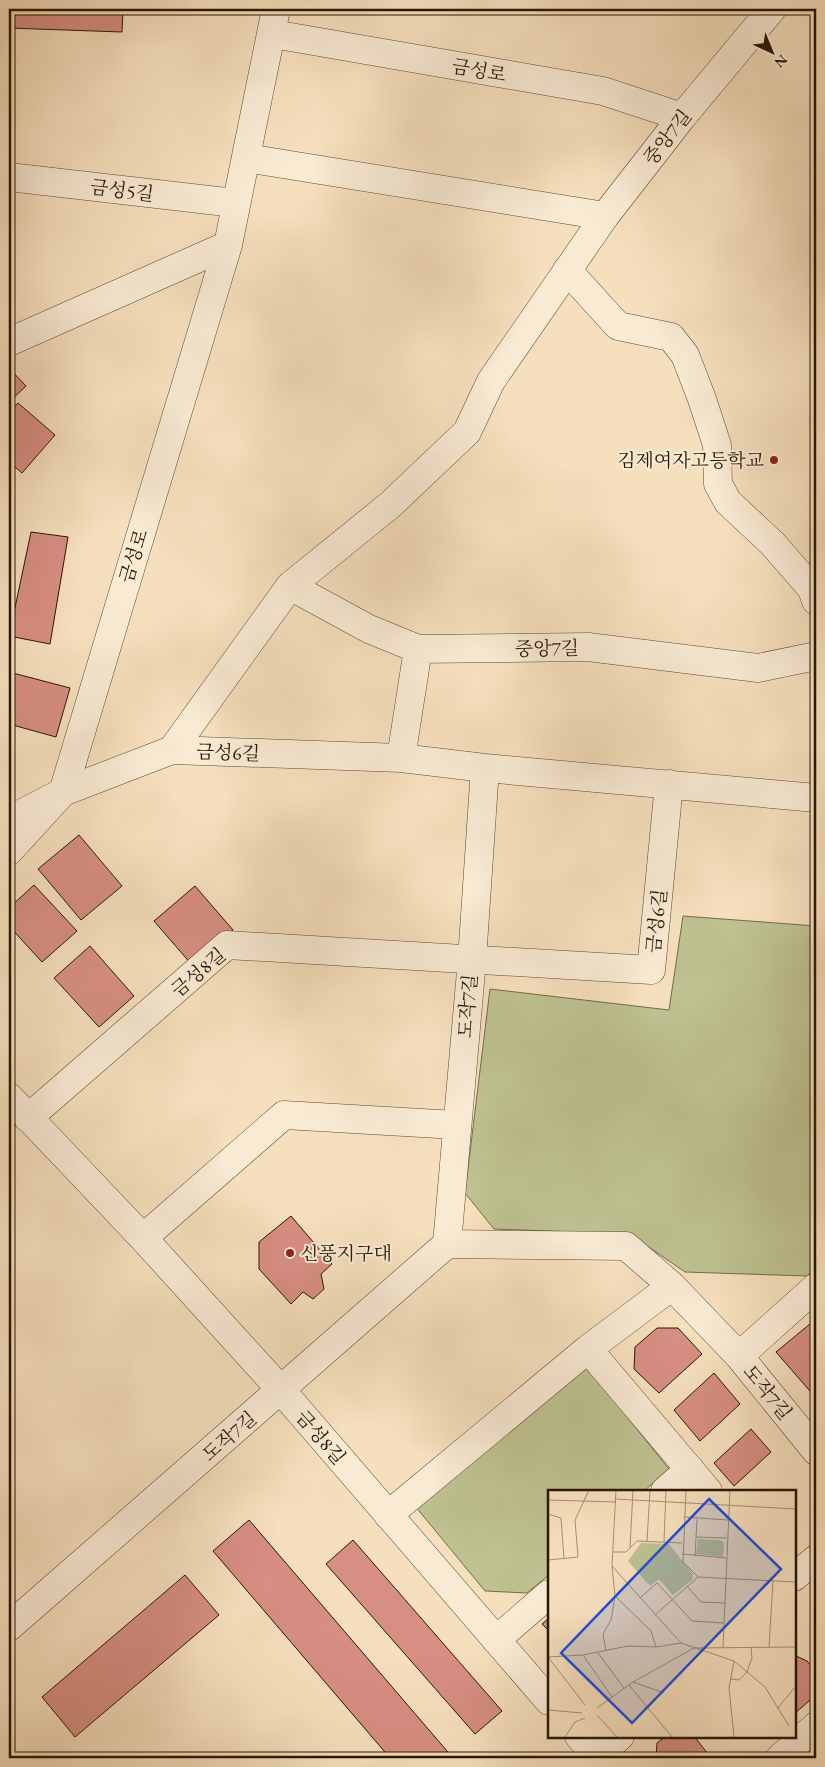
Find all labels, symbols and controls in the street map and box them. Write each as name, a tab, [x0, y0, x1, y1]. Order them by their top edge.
north arrow	[748, 28, 798, 78]
text: N	[770, 51, 791, 72]
street label: 금성로	[450, 53, 508, 88]
street label: 중앙7길	[638, 104, 697, 170]
street label: 금성5길	[89, 174, 155, 207]
place label: 김제여자고등학교	[617, 448, 764, 473]
marker: 김제여자고등학교	[768, 454, 780, 466]
street label: 금성로	[113, 526, 153, 586]
street label: 중앙7길	[515, 635, 579, 662]
street label: 금성6길	[195, 739, 260, 766]
street label: 금성6길	[641, 888, 672, 954]
street label: 금성8길	[166, 942, 231, 1003]
street label: 도작7길	[452, 973, 483, 1039]
place label: 신풍지구대	[300, 1241, 392, 1266]
marker: 신풍지구대	[284, 1247, 296, 1259]
street label: 도작7길	[738, 1360, 798, 1425]
street label: 금성8길	[290, 1405, 351, 1470]
street label: 도작7길	[197, 1406, 262, 1467]
inset map	[548, 1490, 795, 1737]

